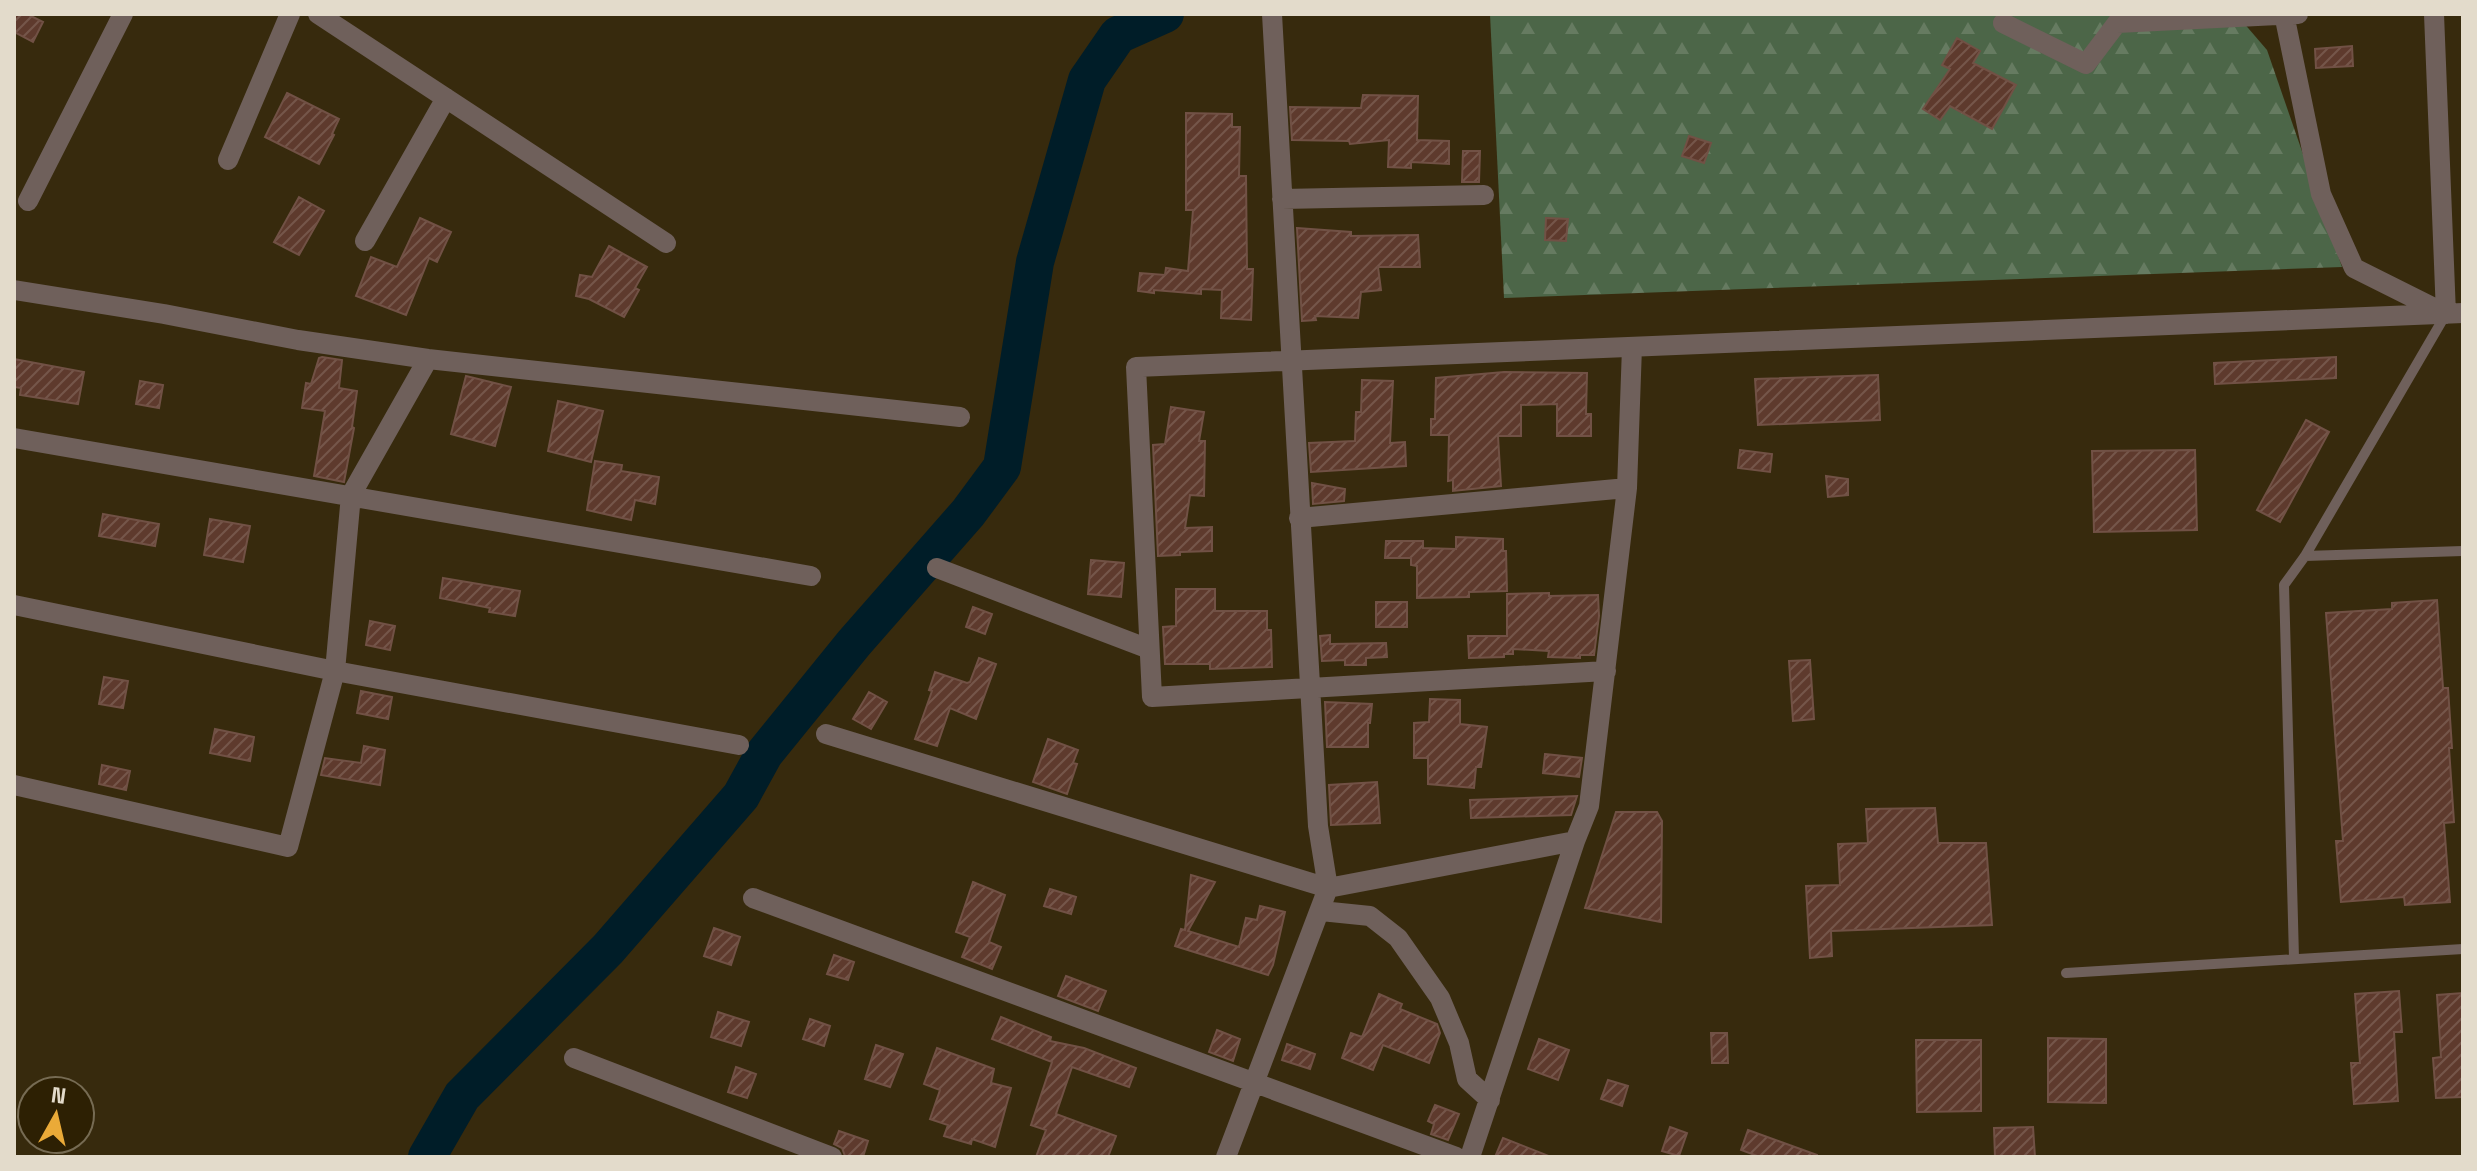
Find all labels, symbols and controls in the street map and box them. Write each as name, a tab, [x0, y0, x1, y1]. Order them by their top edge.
north arrow	[16, 1075, 96, 1155]
text: N	[50, 1080, 68, 1110]

